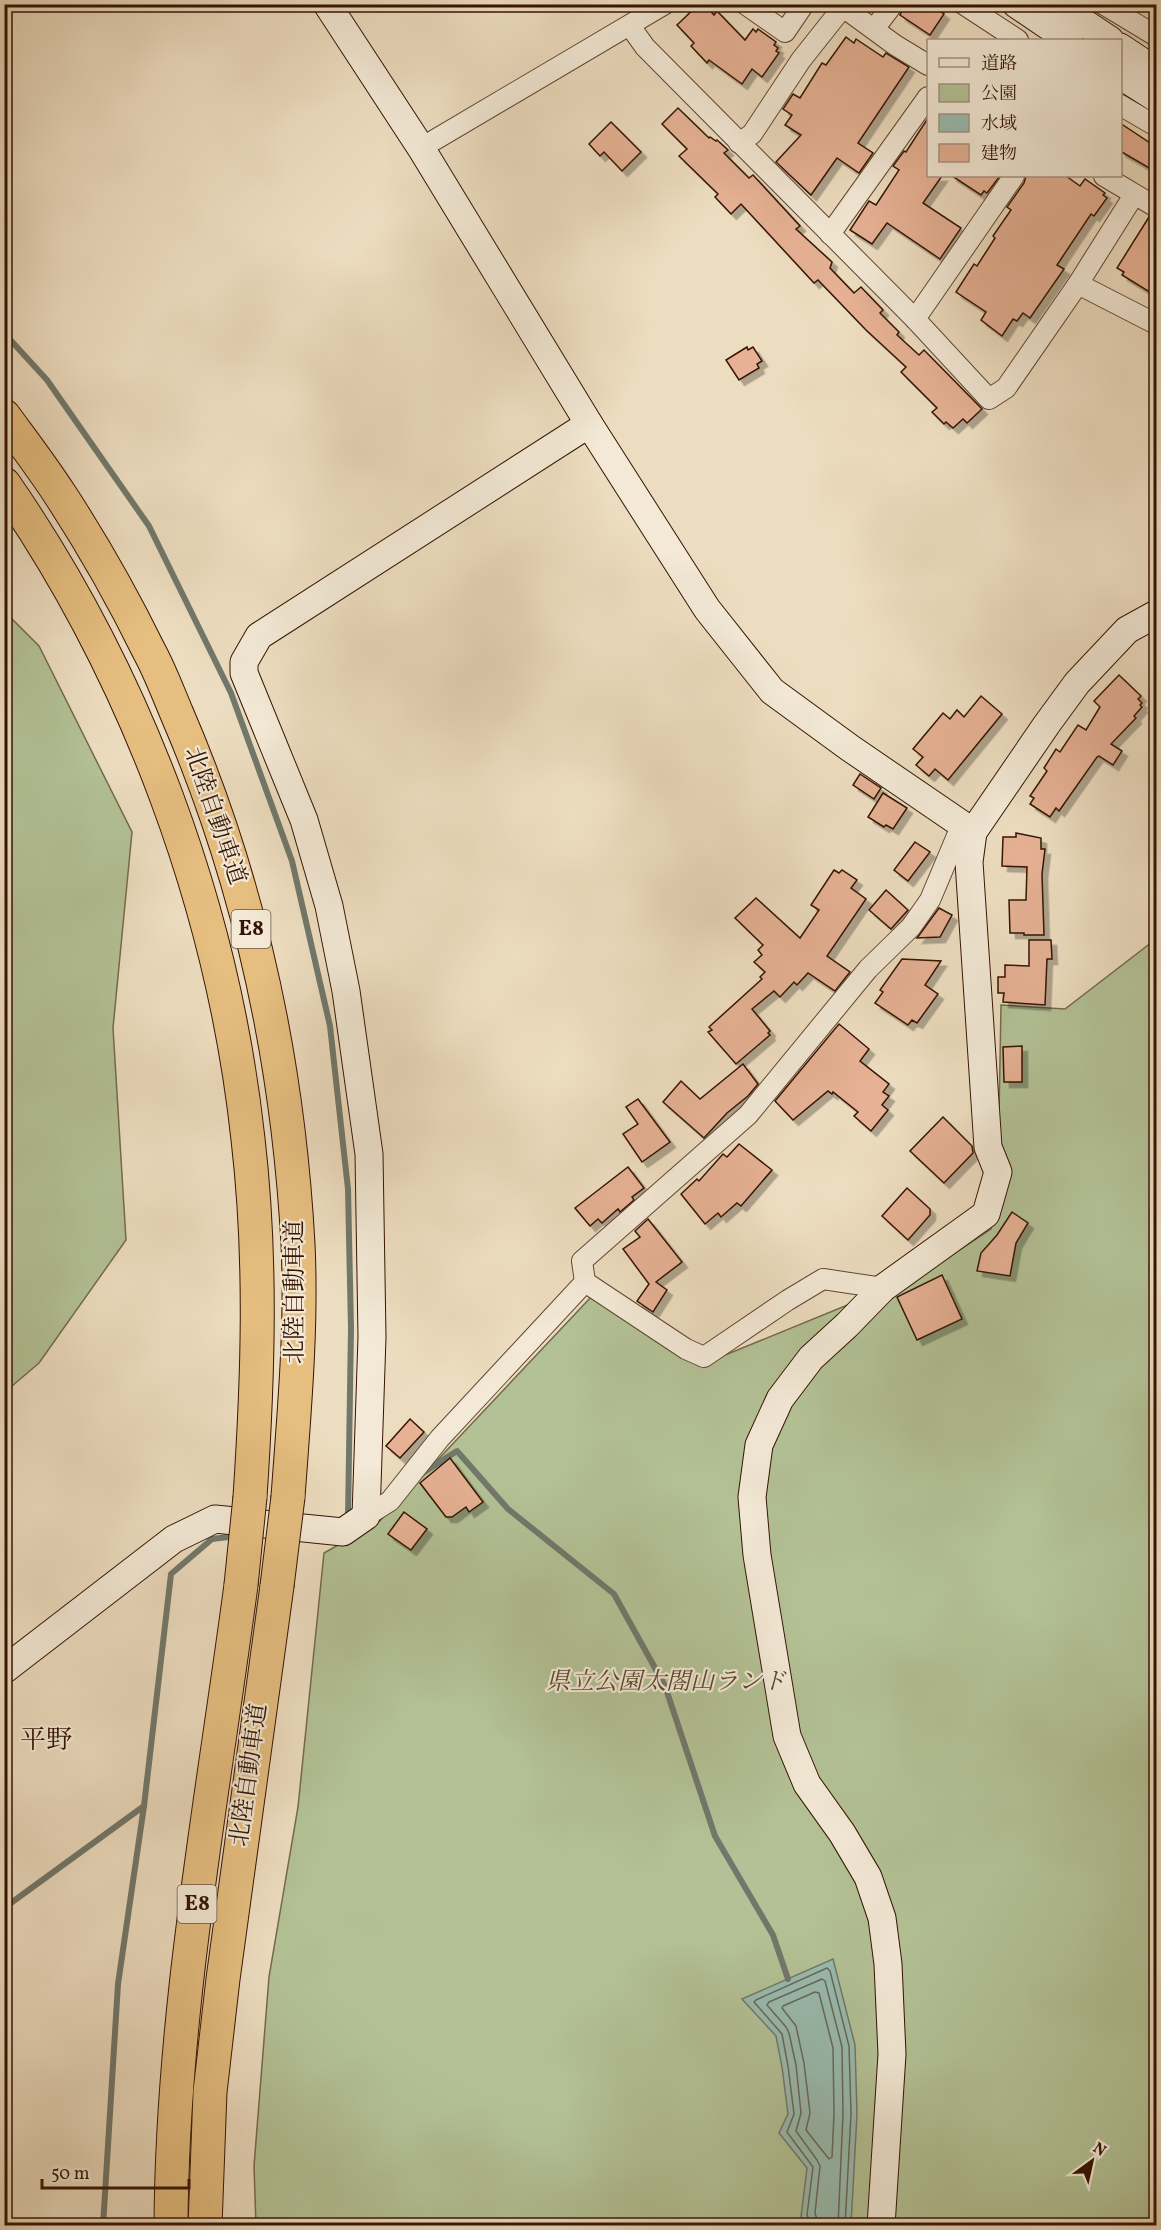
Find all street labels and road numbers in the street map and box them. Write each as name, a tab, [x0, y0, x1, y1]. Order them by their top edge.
street label: 北陸自動車道	[174, 742, 254, 890]
road number: E8	[232, 910, 270, 948]
street label: 北陸自動車道	[279, 1220, 313, 1364]
street label: 北陸自動車道	[223, 1701, 277, 1849]
road number: E8	[178, 1885, 216, 1923]

